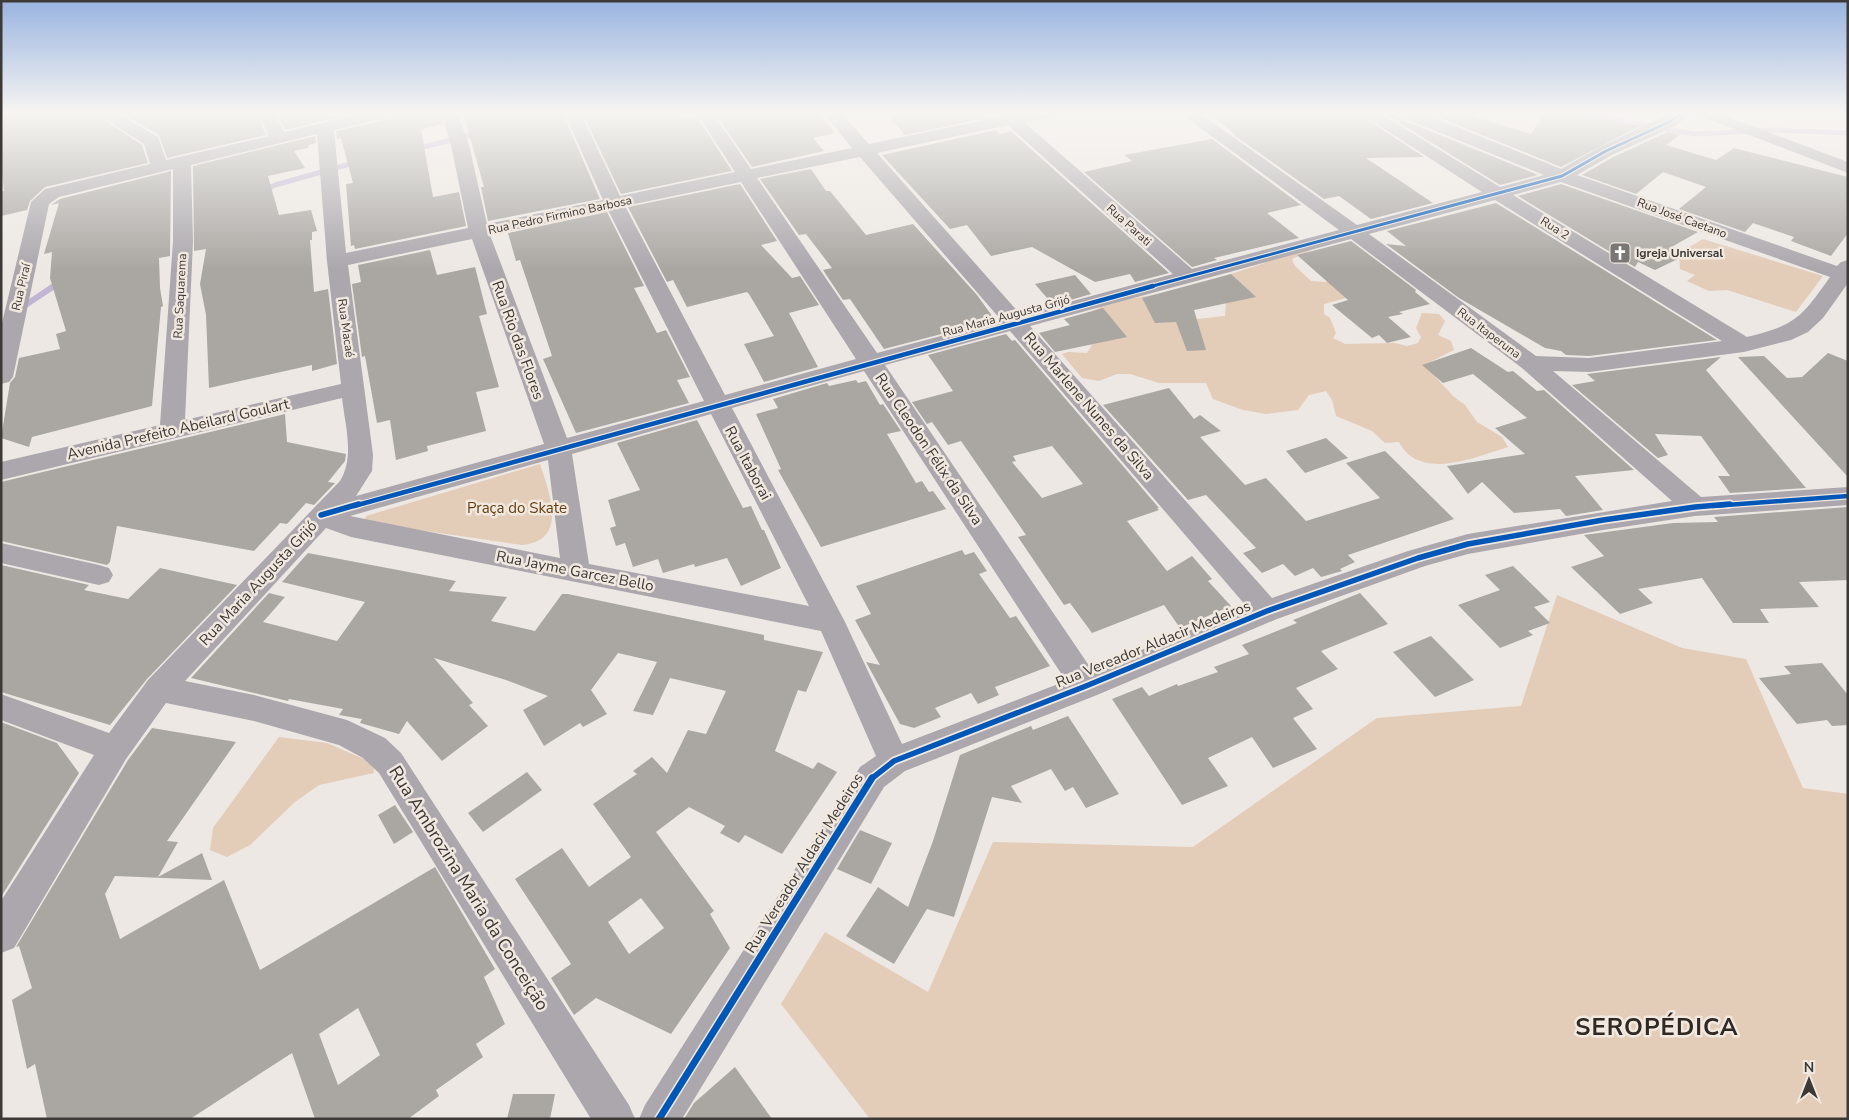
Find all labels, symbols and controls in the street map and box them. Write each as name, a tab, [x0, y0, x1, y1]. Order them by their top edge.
street label: Rua Pedro Firmino Barbosa	[487, 192, 633, 238]
street label: Rua José Caetano	[1635, 194, 1730, 242]
street label: Rua Parati	[1103, 201, 1155, 249]
street label: Rua 2	[1537, 213, 1573, 243]
church icon: Igreja Universal	[1608, 241, 1632, 265]
place label: Igreja Universal	[1636, 245, 1723, 261]
street label: Rua Saquarema	[170, 253, 190, 339]
street label: Rua Piraí	[8, 261, 34, 312]
street label: Rua Rio das Flores	[487, 278, 549, 402]
street label: Rua Maria Augusta Grijó	[941, 291, 1072, 341]
street label: Rua Macaé	[334, 298, 358, 358]
street label: Rua Itaperuna	[1454, 304, 1524, 362]
street label: Rua Marlene Nunes da Silva	[1019, 328, 1159, 484]
street label: Rua Cleodon Félix da Silva	[871, 369, 987, 529]
street label: Avenida Prefeito Abeilard Goulart	[65, 394, 292, 464]
street label: Rua Itaborai	[720, 422, 776, 504]
park label: Praça do Skate	[467, 498, 567, 518]
street label: Rua Maria Augusta Grijó	[195, 516, 321, 650]
street label: Rua Jayme Garcez Bello	[494, 546, 656, 596]
street label: Rua Vereador Aldacir Medeiros	[1053, 596, 1253, 692]
street label: Rua Ambrozina Maria da Conceição	[384, 761, 554, 1015]
street label: Rua Vereador Aldacir Medeiros	[740, 769, 868, 957]
district label: SEROPÉDICA	[1575, 1011, 1739, 1043]
north arrow	[1784, 1055, 1834, 1105]
text: N	[1804, 1058, 1814, 1077]

